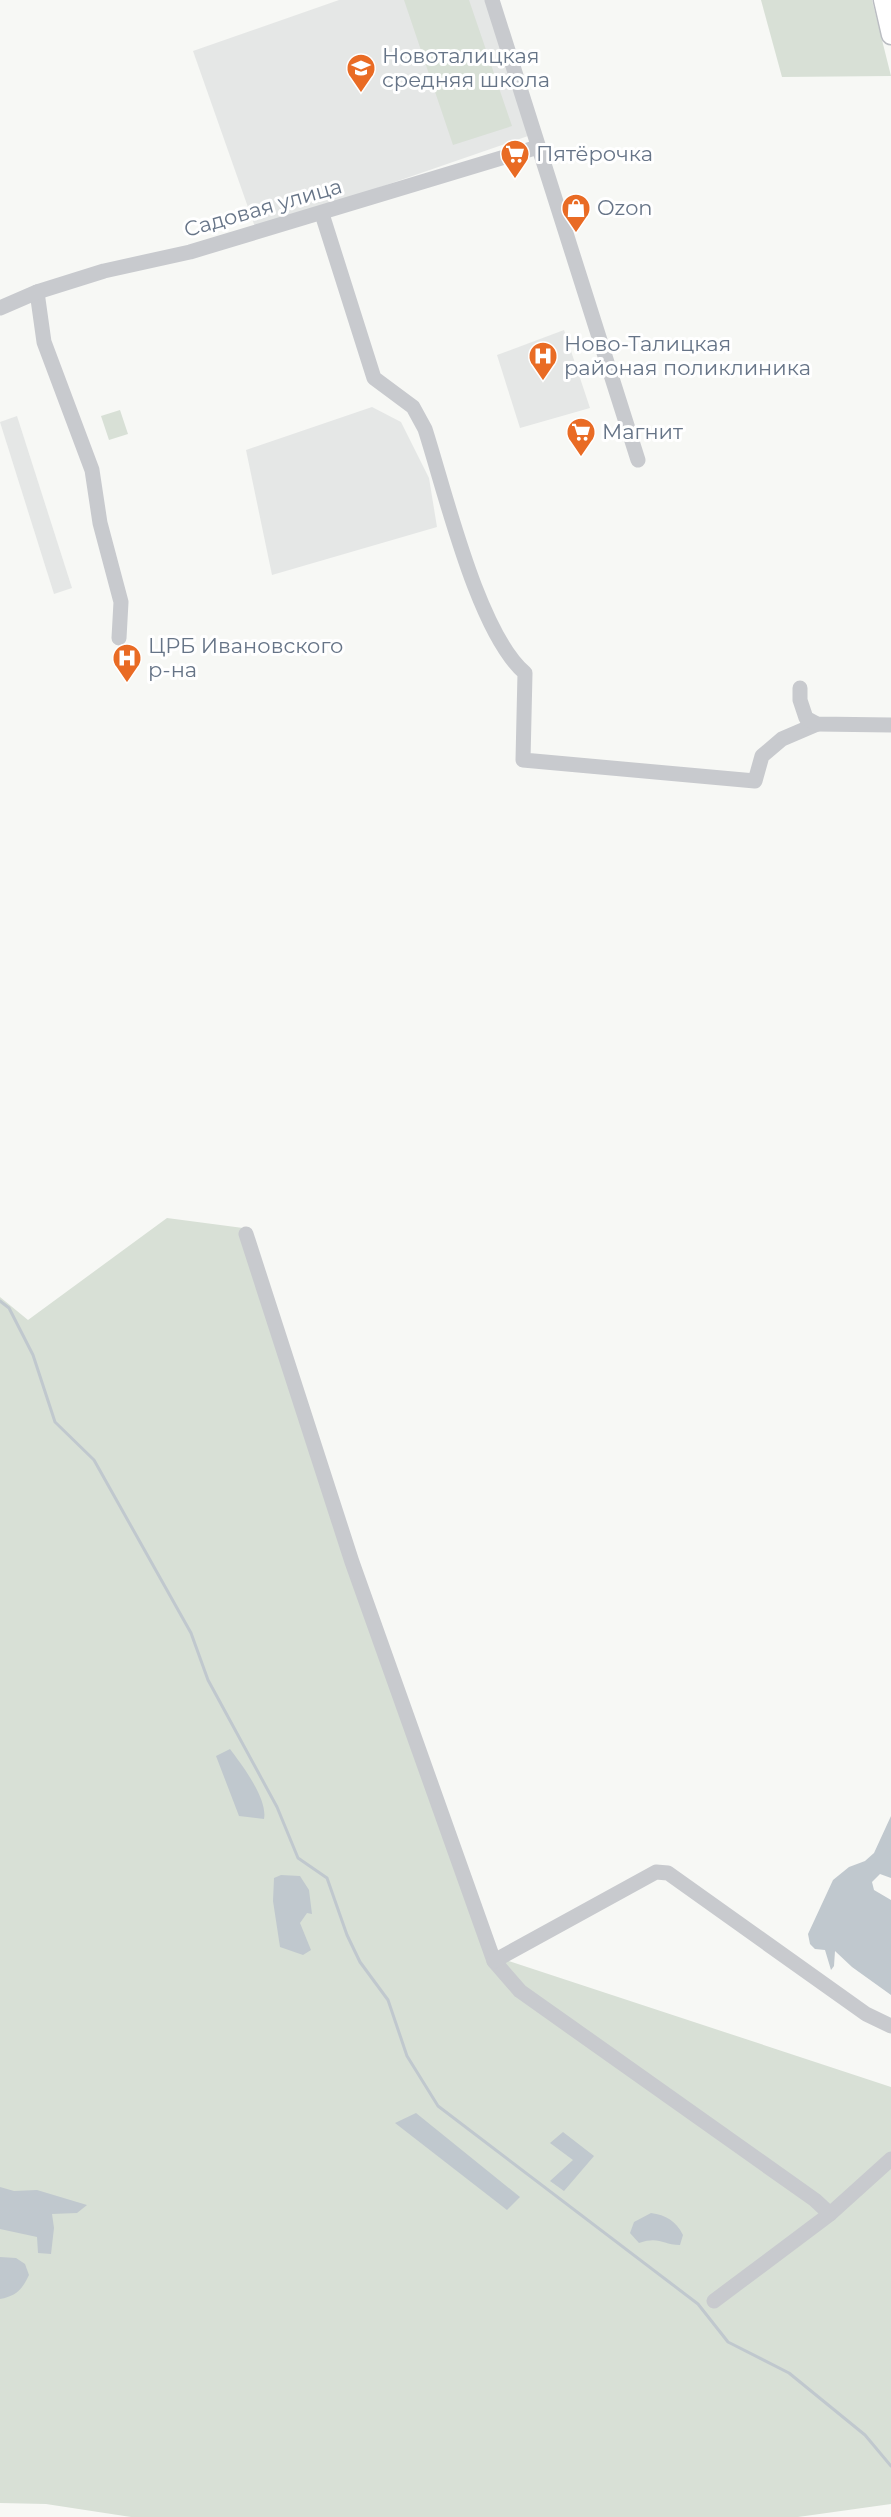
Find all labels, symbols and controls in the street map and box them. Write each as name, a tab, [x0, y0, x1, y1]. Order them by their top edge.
place label: Новоталицкая средняя школа	[382, 43, 550, 92]
school or university icon: Новоталицкая средняя школа	[345, 52, 377, 94]
supermarket icon: Пятёрочка	[499, 138, 531, 180]
place label: Пятёрочка	[536, 141, 653, 166]
street label: Садовая улица	[181, 173, 345, 242]
shop icon: Ozon	[560, 192, 592, 234]
place label: Ozon	[597, 195, 653, 220]
place label: Ново-Талицкая районая поликлиника	[564, 331, 811, 380]
hospital icon: Ново-Талицкая районая поликлиника	[527, 340, 559, 382]
supermarket icon: Магнит	[565, 416, 597, 458]
place label: Магнит	[602, 419, 683, 444]
place label: ЦРБ Ивановского р-на	[148, 633, 343, 682]
hospital icon: ЦРБ Ивановского р-на	[111, 642, 143, 684]

